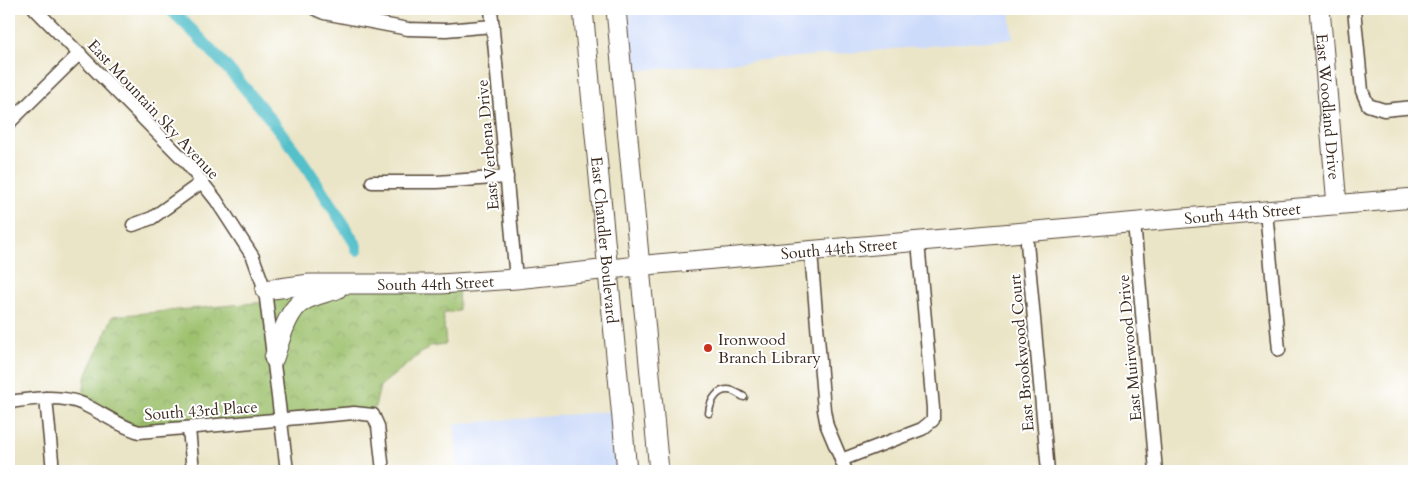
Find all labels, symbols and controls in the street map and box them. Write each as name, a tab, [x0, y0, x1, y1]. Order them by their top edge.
street label: East Woodland Drive	[1310, 33, 1345, 181]
street label: East Mountain Sky Avenue	[82, 35, 224, 185]
street label: East Verbena Drive	[471, 79, 505, 211]
street label: East Chandler Boulevard	[585, 156, 623, 325]
street label: South 44th Street	[1183, 198, 1302, 230]
street label: South 44th Street	[780, 233, 898, 265]
street label: South 44th Street	[377, 270, 495, 296]
street label: East Brookwood Court	[1004, 273, 1040, 432]
street label: East Muirwood Drive	[1113, 274, 1147, 422]
place label: Ironwood Branch Library	[718, 329, 821, 369]
marker: Ironwood Branch Library	[702, 342, 714, 354]
street label: South 43rd Place	[144, 396, 259, 426]

